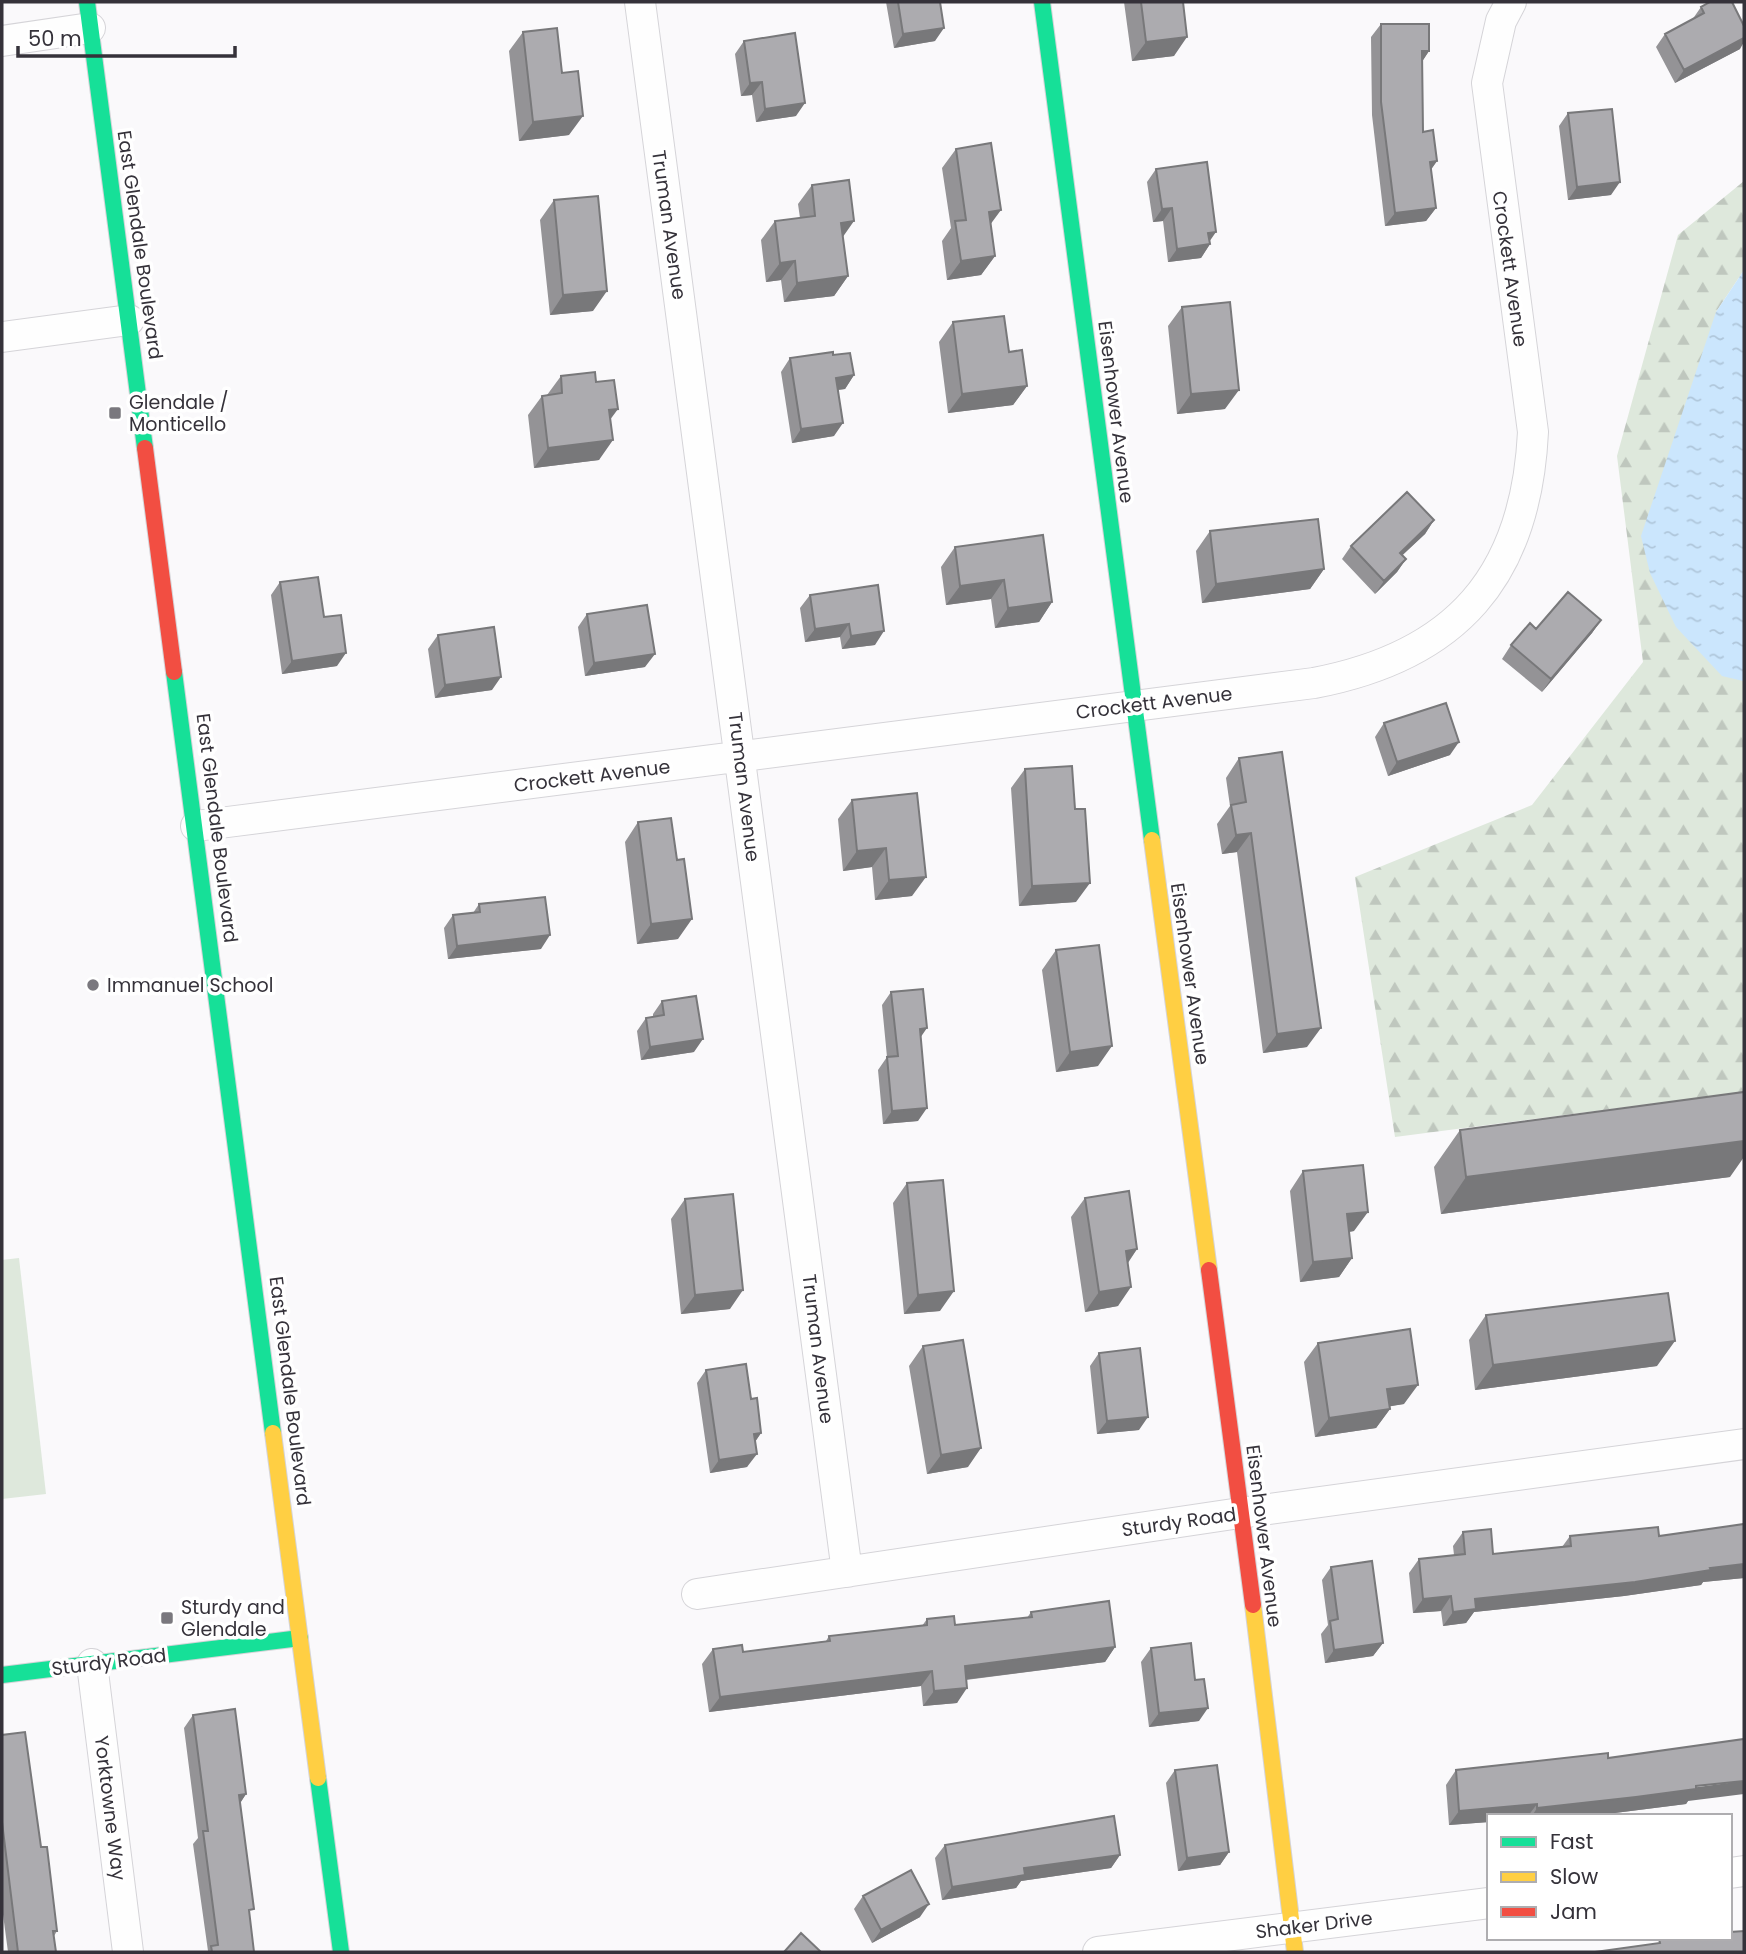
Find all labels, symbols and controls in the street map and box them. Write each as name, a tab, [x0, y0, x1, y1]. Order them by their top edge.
scale bar	[18, 14, 234, 58]
text: 50 m	[28, 24, 82, 53]
street label: East Glendale Boulevard	[111, 129, 169, 361]
street label: Truman Avenue	[645, 149, 693, 301]
street label: Crockett Avenue	[1486, 189, 1534, 349]
street label: Eisenhower Avenue	[1091, 319, 1141, 505]
place label: Glendale / Monticello	[129, 389, 229, 438]
marker: Glendale / Monticello	[107, 405, 123, 421]
street label: Crockett Avenue	[1074, 680, 1234, 726]
street label: Truman Avenue	[721, 711, 767, 863]
street label: East Glendale Boulevard	[190, 712, 244, 944]
street label: Crockett Avenue	[512, 753, 672, 799]
street label: Eisenhower Avenue	[1164, 881, 1216, 1067]
place label: Immanuel School	[107, 972, 273, 999]
marker: Immanuel School	[85, 977, 101, 993]
street label: Truman Avenue	[795, 1273, 841, 1425]
street label: East Glendale Boulevard	[263, 1275, 317, 1507]
street label: Eisenhower Avenue	[1239, 1443, 1289, 1629]
street label: Sturdy Road	[1120, 1501, 1238, 1543]
place label: Sturdy and Glendale	[181, 1594, 285, 1643]
marker: Sturdy and Glendale	[159, 1610, 175, 1626]
street label: Sturdy Road	[50, 1642, 168, 1682]
street label: Yorktowne Way	[88, 1734, 132, 1882]
legend	[1487, 1814, 1732, 1940]
text: Fast	[1550, 1827, 1593, 1856]
text: Slow	[1550, 1862, 1598, 1891]
text: Jam	[1550, 1897, 1597, 1926]
street label: Shaker Drive	[1254, 1904, 1374, 1946]

